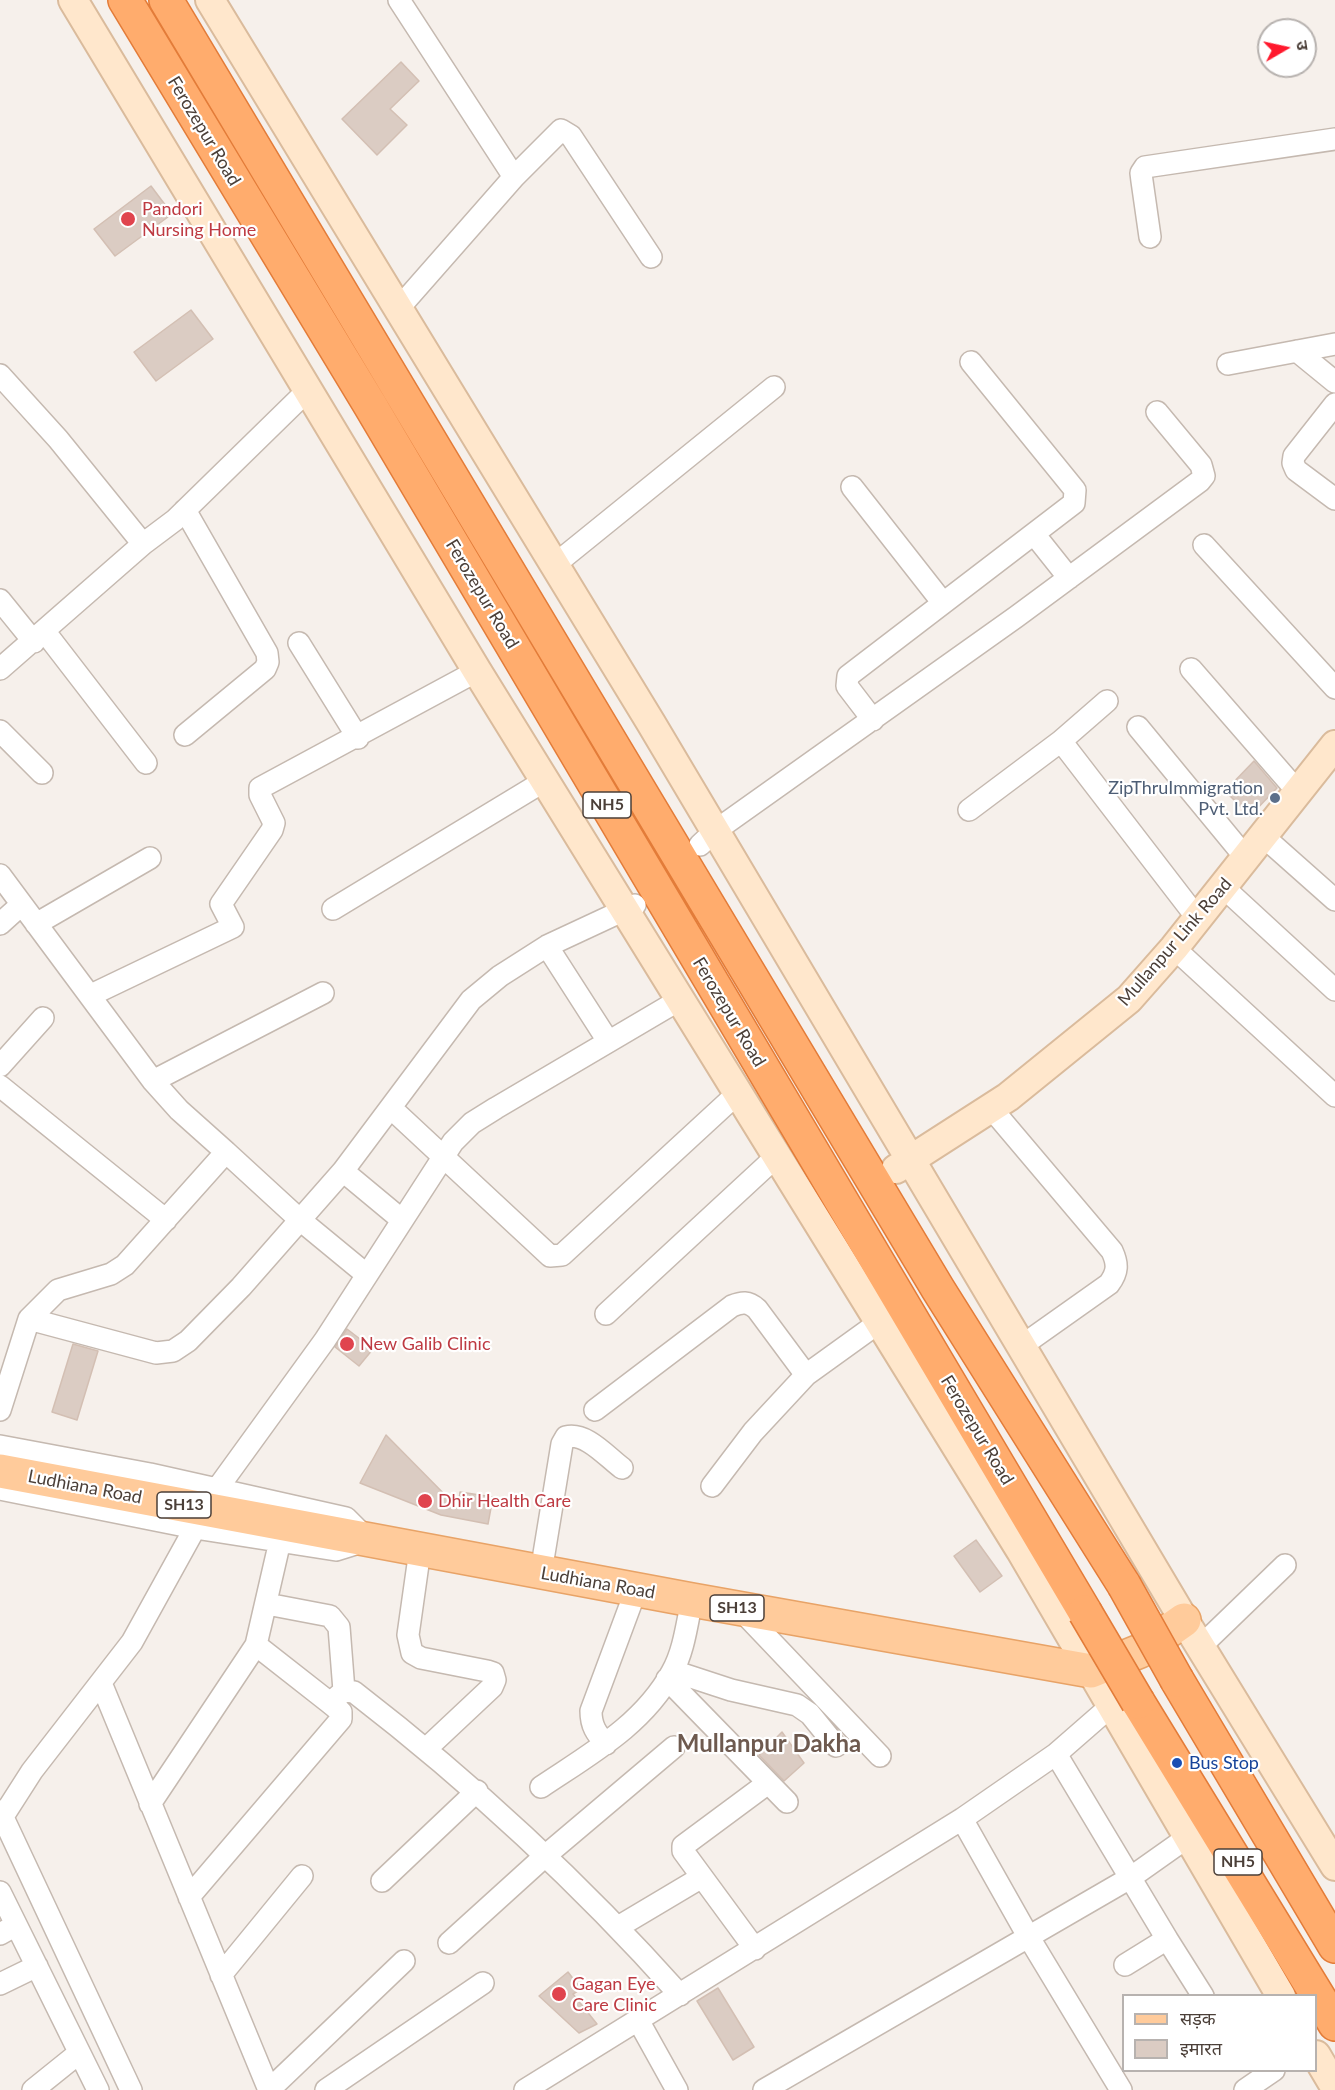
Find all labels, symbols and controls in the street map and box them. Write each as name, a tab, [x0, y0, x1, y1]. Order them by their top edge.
north arrow	[1257, 18, 1317, 78]
text: उ	[1293, 39, 1313, 52]
street label: Ferozepur Road	[163, 72, 245, 190]
place label: Pandori Nursing Home	[142, 198, 256, 240]
marker: Pandori Nursing Home	[119, 210, 137, 228]
street label: Ferozepur Road	[441, 535, 523, 653]
place label: ZipThruImmigration Pvt. Ltd.	[1108, 777, 1263, 820]
marker: ZipThruImmigration Pvt. Ltd.	[1268, 791, 1282, 805]
road number: NH5	[583, 792, 631, 818]
street label: Mullanpur Link Road	[1113, 874, 1237, 1010]
street label: Ferozepur Road	[688, 953, 770, 1071]
place label: New Galib Clinic	[360, 1333, 490, 1355]
marker: New Galib Clinic	[338, 1335, 356, 1353]
street label: Ferozepur Road	[936, 1371, 1018, 1489]
street label: Ludhiana Road	[26, 1465, 144, 1509]
place label: Dhir Health Care	[438, 1490, 571, 1512]
road number: SH13	[157, 1492, 211, 1518]
marker: Dhir Health Care	[416, 1492, 434, 1510]
street label: Ludhiana Road	[539, 1562, 657, 1604]
road number: SH13	[710, 1595, 764, 1621]
district label: Mullanpur Dakha	[677, 1730, 861, 1758]
place label: Bus Stop	[1189, 1752, 1259, 1774]
marker: Bus Stop	[1170, 1756, 1184, 1770]
road number: NH5	[1214, 1849, 1262, 1875]
place label: Gagan Eye Care Clinic	[572, 1973, 657, 2016]
marker: Gagan Eye Care Clinic	[550, 1985, 568, 2003]
legend	[1122, 1994, 1317, 2072]
text: सड़क	[1180, 2007, 1216, 2029]
text: इमारत	[1180, 2037, 1222, 2059]

